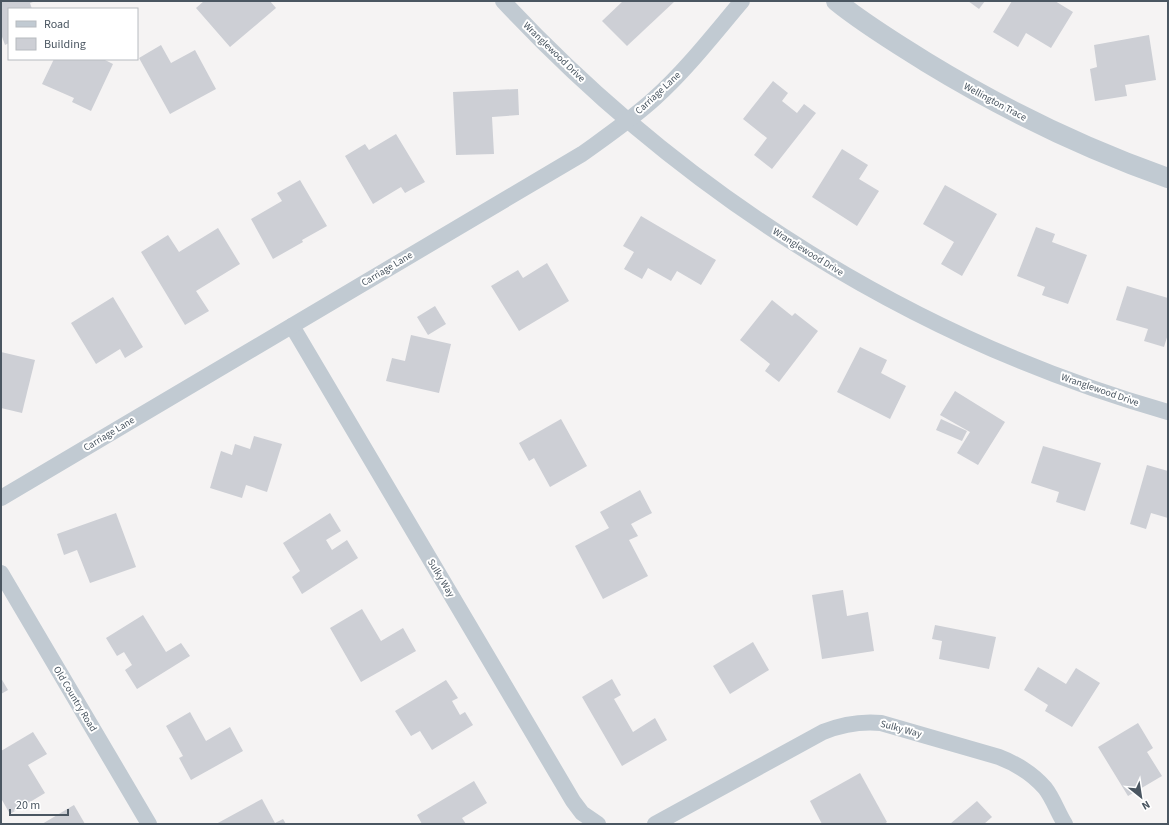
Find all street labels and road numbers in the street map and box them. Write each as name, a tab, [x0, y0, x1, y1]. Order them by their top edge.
street label: Wranglewood Drive	[520, 19, 588, 85]
street label: Carriage Lane	[632, 68, 684, 118]
street label: Wellington Trace	[961, 80, 1029, 125]
street label: Wranglewood Drive	[770, 224, 846, 280]
street label: Carriage Lane	[359, 248, 415, 290]
street label: Wranglewood Drive	[1059, 370, 1141, 410]
street label: Carriage Lane	[81, 413, 137, 455]
street label: Sulky Way	[424, 556, 458, 600]
street label: Old Country Road	[50, 664, 100, 734]
street label: Sulky Way	[879, 717, 924, 741]

